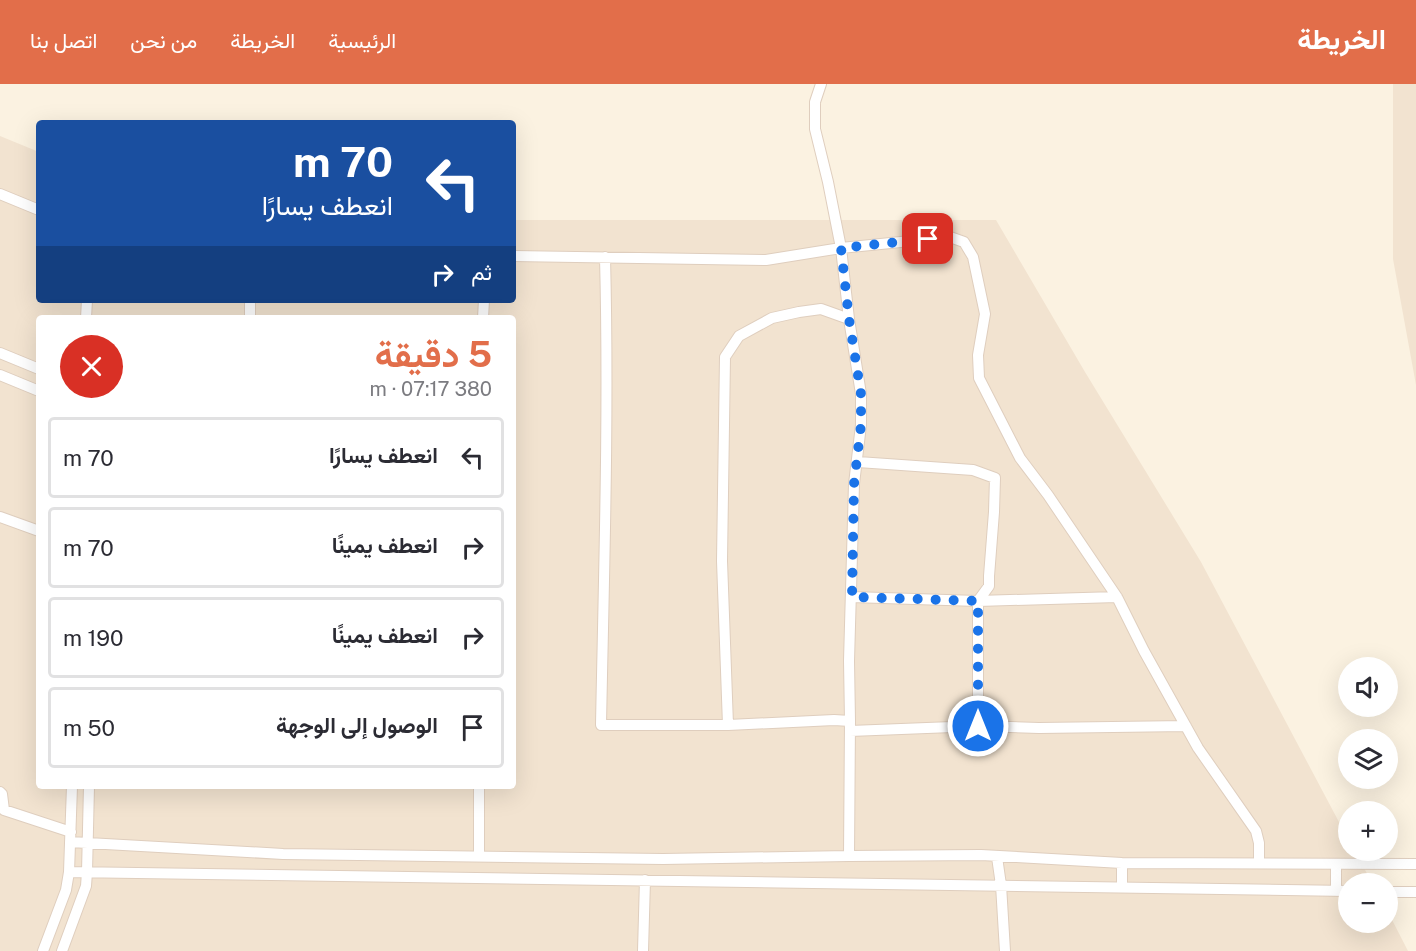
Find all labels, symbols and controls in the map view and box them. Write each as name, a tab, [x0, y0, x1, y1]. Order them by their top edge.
text: الخريطة	[1297, 22, 1386, 55]
text: اتصل بنا	[30, 28, 97, 53]
text: من نحن	[130, 28, 197, 53]
text: الخريطة	[230, 28, 295, 53]
text: الرئيسية	[328, 28, 396, 53]
text: 70 m	[293, 137, 393, 186]
icon: left	[414, 144, 492, 222]
text: انعطف يسارًا	[262, 189, 393, 221]
pin	[902, 213, 953, 264]
icon: arrive	[911, 222, 944, 255]
icon: right	[426, 258, 459, 291]
text: ثم	[471, 259, 492, 285]
text: 5 دقيقة	[375, 333, 492, 375]
button: close	[60, 335, 123, 398]
text: 380 m · 07:17	[370, 377, 492, 401]
icon: left	[456, 441, 489, 474]
text: انعطف يسارًا	[329, 442, 438, 468]
text: 70 m	[63, 445, 114, 471]
icon: right	[456, 531, 489, 564]
text: انعطف يمينًا	[332, 532, 438, 558]
text: 70 m	[63, 535, 114, 561]
icon: right	[456, 621, 489, 654]
text: انعطف يمينًا	[332, 622, 438, 648]
text: 190 m	[63, 625, 123, 651]
map controls	[1338, 657, 1398, 933]
button: sound	[1338, 657, 1398, 717]
position arrow	[946, 694, 1010, 758]
icon: arrive	[456, 711, 489, 744]
text: الوصول إلى الوجهة	[276, 712, 438, 738]
text: 50 m	[63, 715, 115, 741]
button: layers	[1338, 729, 1398, 789]
button: +	[1338, 801, 1398, 861]
button: −	[1338, 873, 1398, 933]

